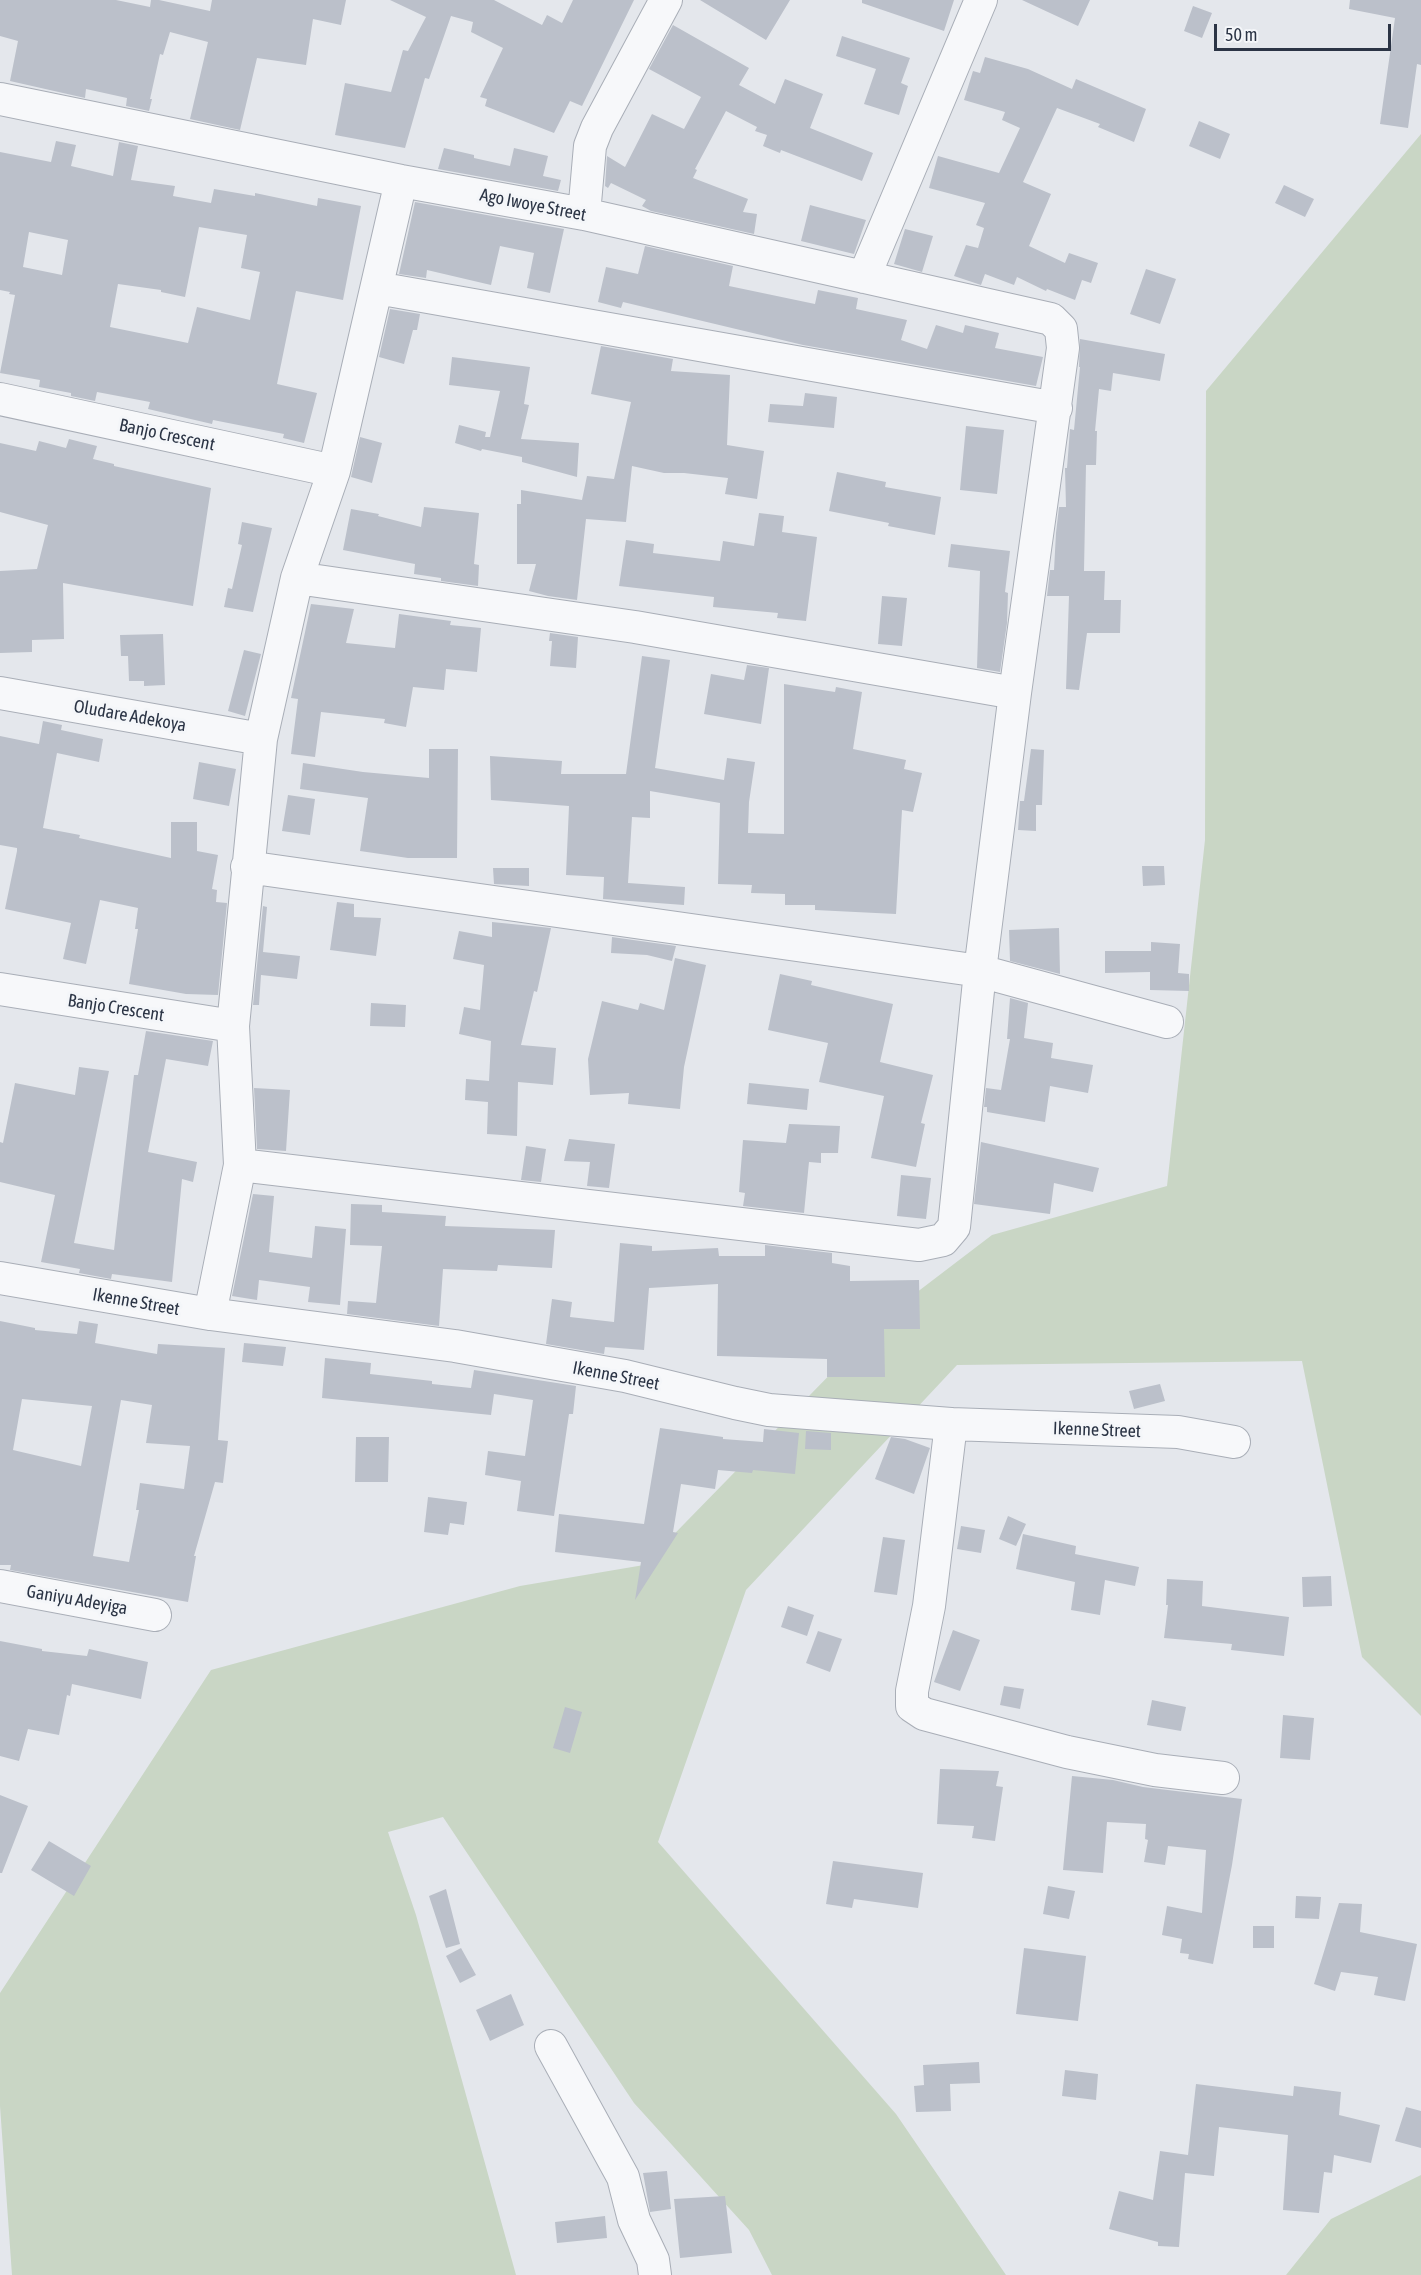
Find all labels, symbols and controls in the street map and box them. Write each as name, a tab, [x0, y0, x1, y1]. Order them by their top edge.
scale bar	[1217, 12, 1394, 50]
text: 50 m	[1225, 24, 1257, 45]
street label: Ago Iwoye Street	[478, 184, 588, 226]
street label: Banjo Crescent	[117, 414, 217, 456]
street label: Oludare Adekoya	[72, 695, 188, 737]
street label: Banjo Crescent	[66, 990, 166, 1026]
street label: Ikenne Street	[91, 1284, 181, 1320]
street label: Ikenne Street	[571, 1357, 661, 1395]
street label: Ikenne Street	[1053, 1418, 1141, 1442]
street label: Ganiyu Adeyiga	[25, 1581, 129, 1619]

